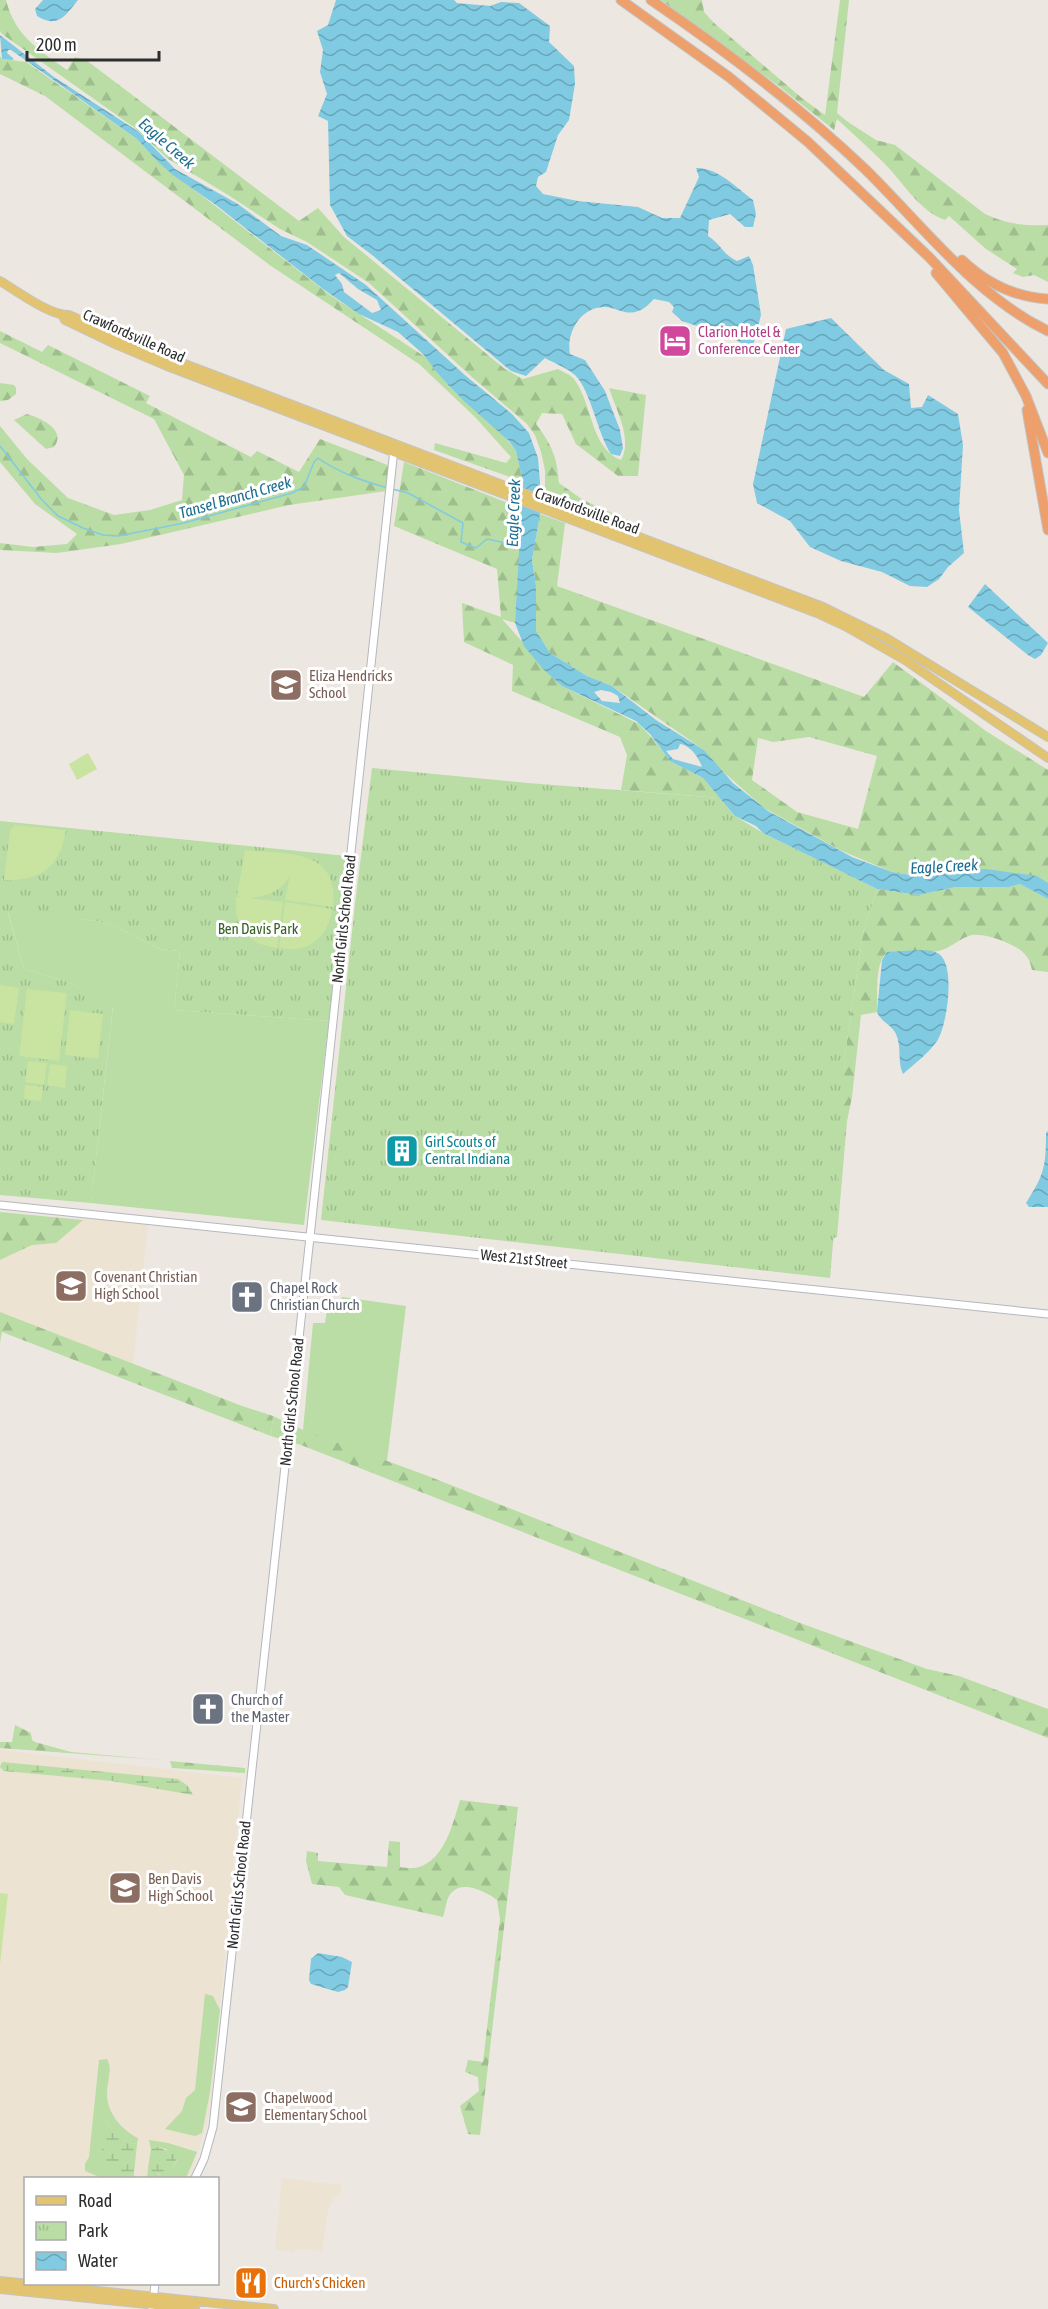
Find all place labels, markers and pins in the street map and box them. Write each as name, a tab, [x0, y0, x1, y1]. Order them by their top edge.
hotel icon: Clarion Hotel & Conference Center	[657, 323, 693, 359]
place label: Clarion Hotel & Conference Center	[698, 323, 800, 357]
school or university icon: Eliza Hendricks School	[268, 667, 304, 703]
place label: Eliza Hendricks School	[309, 667, 392, 701]
building icon: Girl Scouts of Central Indiana	[384, 1133, 420, 1169]
place label: Girl Scouts of Central Indiana	[425, 1133, 510, 1167]
school or university icon: Covenant Christian High School	[53, 1268, 89, 1304]
place label: Covenant Christian High School	[94, 1268, 198, 1302]
church icon: Chapel Rock Christian Church	[229, 1279, 265, 1315]
place label: Chapel Rock Christian Church	[270, 1279, 360, 1313]
church icon: Church of the Master	[190, 1691, 226, 1727]
place label: Church of the Master	[231, 1691, 290, 1725]
school or university icon: Ben Davis High School	[107, 1870, 143, 1906]
place label: Ben Davis High School	[148, 1870, 213, 1904]
school or university icon: Chapelwood Elementary School	[223, 2089, 259, 2125]
place label: Chapelwood Elementary School	[264, 2089, 367, 2123]
restaurant icon: Church's Chicken	[233, 2265, 269, 2301]
place label: Church's Chicken	[274, 2274, 365, 2291]

